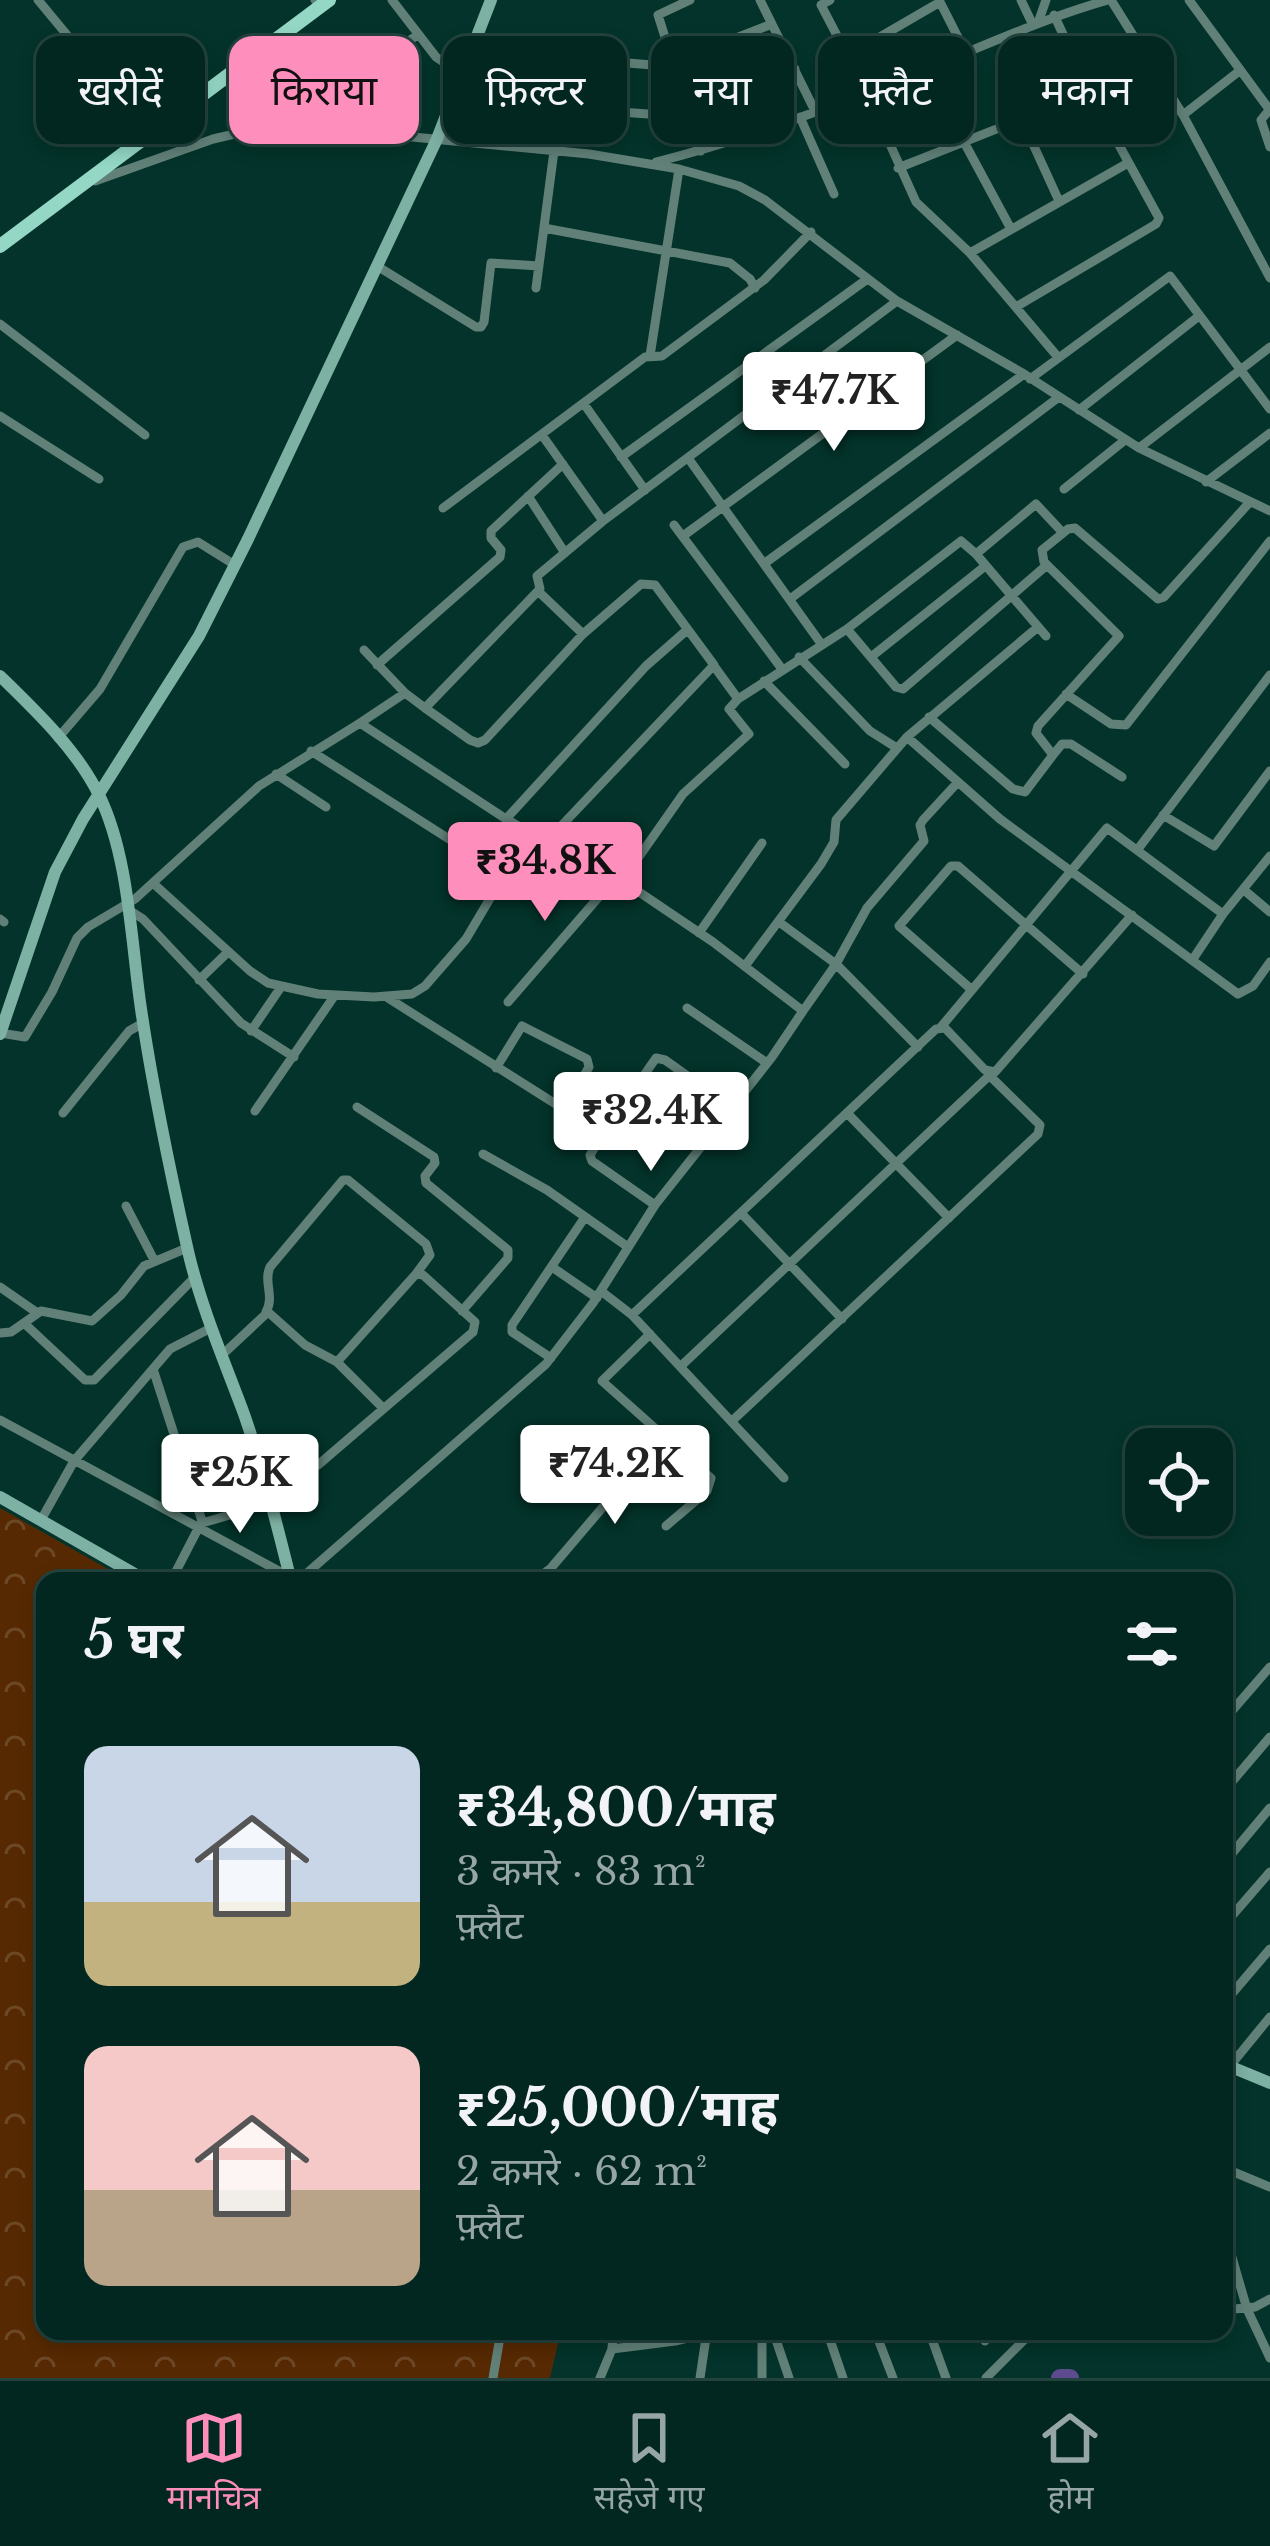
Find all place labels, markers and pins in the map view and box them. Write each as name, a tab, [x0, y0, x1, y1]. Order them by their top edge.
pin: ₹47.7K	[736, 352, 932, 454]
pin: ₹34.8K	[447, 822, 643, 924]
pin: ₹32.4K	[553, 1072, 749, 1174]
pin: ₹74.2K	[517, 1425, 713, 1527]
pin: ₹25K	[169, 1434, 311, 1536]

